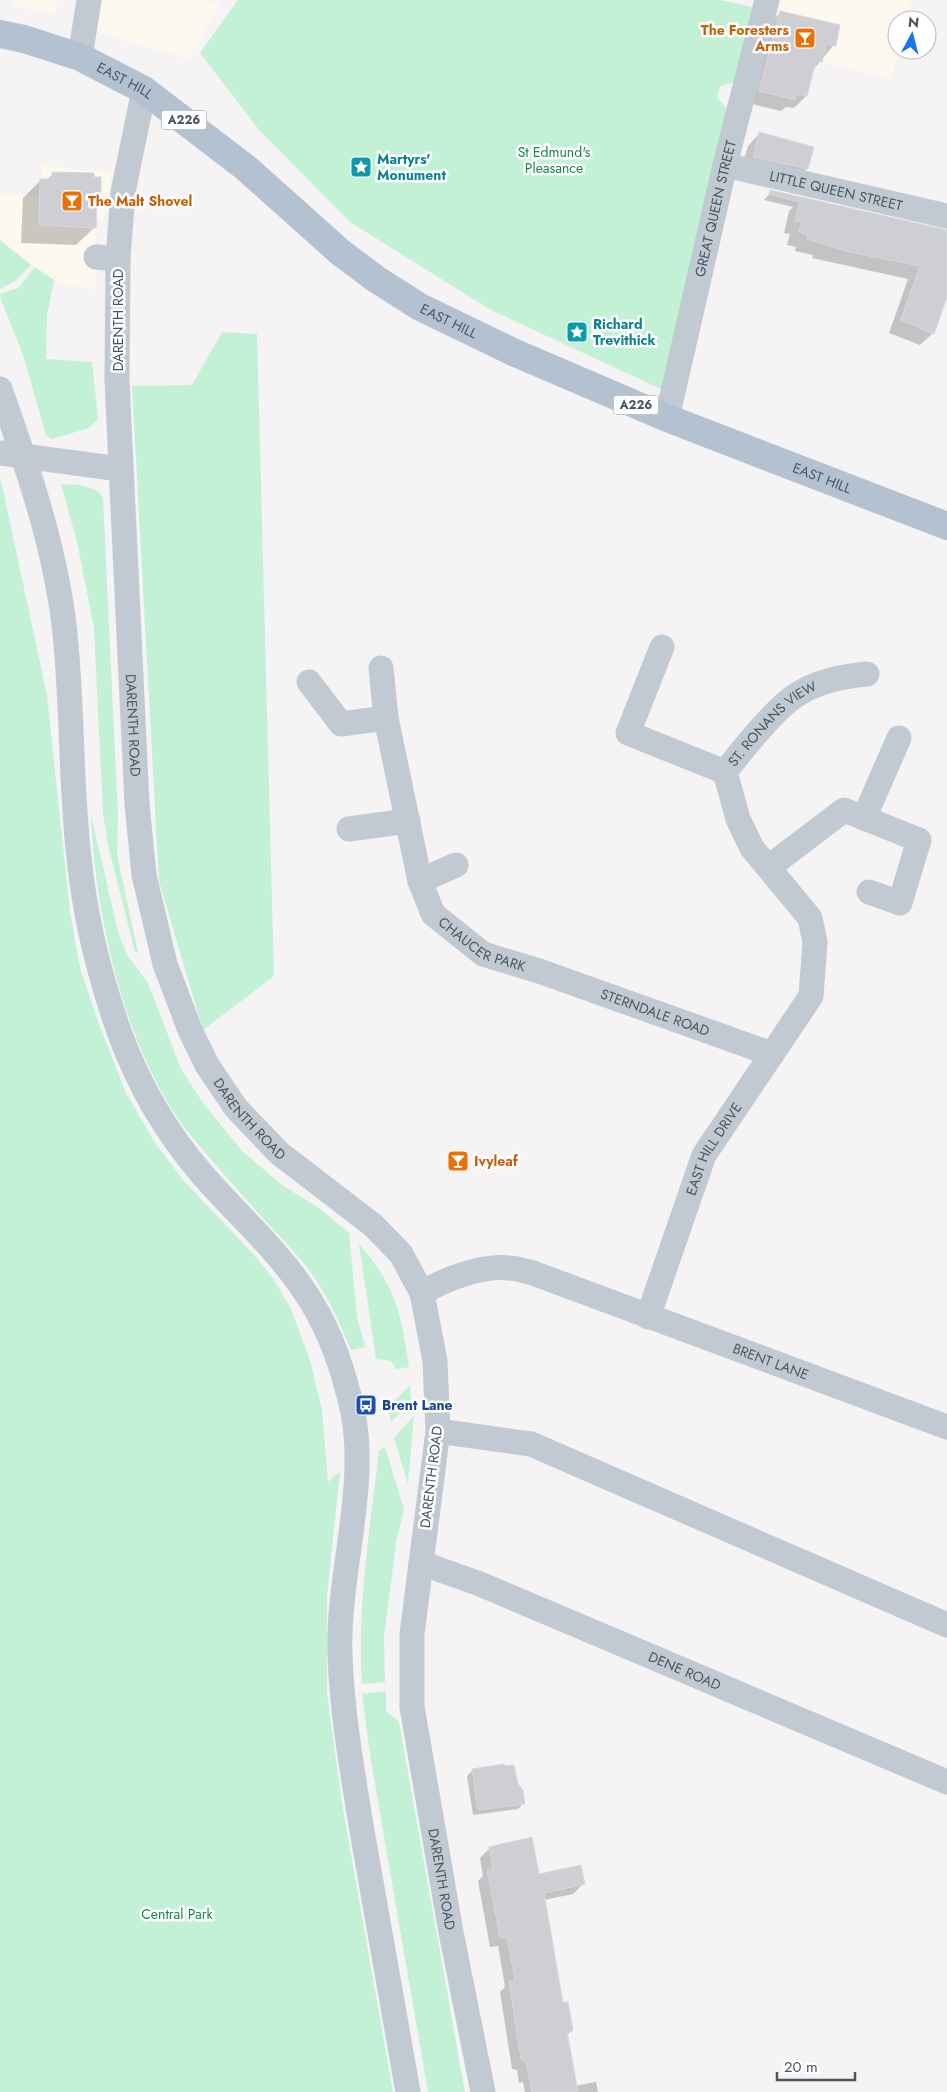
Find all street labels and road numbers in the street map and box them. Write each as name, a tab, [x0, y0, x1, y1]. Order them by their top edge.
street label: EAST HILL	[93, 57, 158, 104]
road number: A226	[162, 110, 206, 130]
street label: GREAT QUEEN STREET	[690, 138, 741, 279]
street label: LITTLE QUEEN STREET	[768, 166, 905, 216]
street label: DARENTH ROAD	[108, 269, 128, 371]
street label: EAST HILL	[417, 299, 481, 344]
road number: A226	[614, 396, 658, 414]
street label: EAST HILL	[790, 457, 855, 498]
street label: DARENTH ROAD	[121, 673, 146, 777]
street label: ST. RONANS VIEW	[723, 676, 820, 771]
street label: CHAUCER PARK	[434, 912, 528, 976]
street label: STERNDALE ROAD	[598, 984, 712, 1041]
street label: DARENTH ROAD	[209, 1074, 290, 1165]
street label: EAST HILL DRIVE	[681, 1099, 747, 1198]
street label: BRENT LANE	[730, 1338, 811, 1385]
street label: DARENTH ROAD	[415, 1425, 447, 1529]
street label: DENE ROAD	[645, 1647, 724, 1695]
street label: DARENTH ROAD	[423, 1827, 460, 1932]

